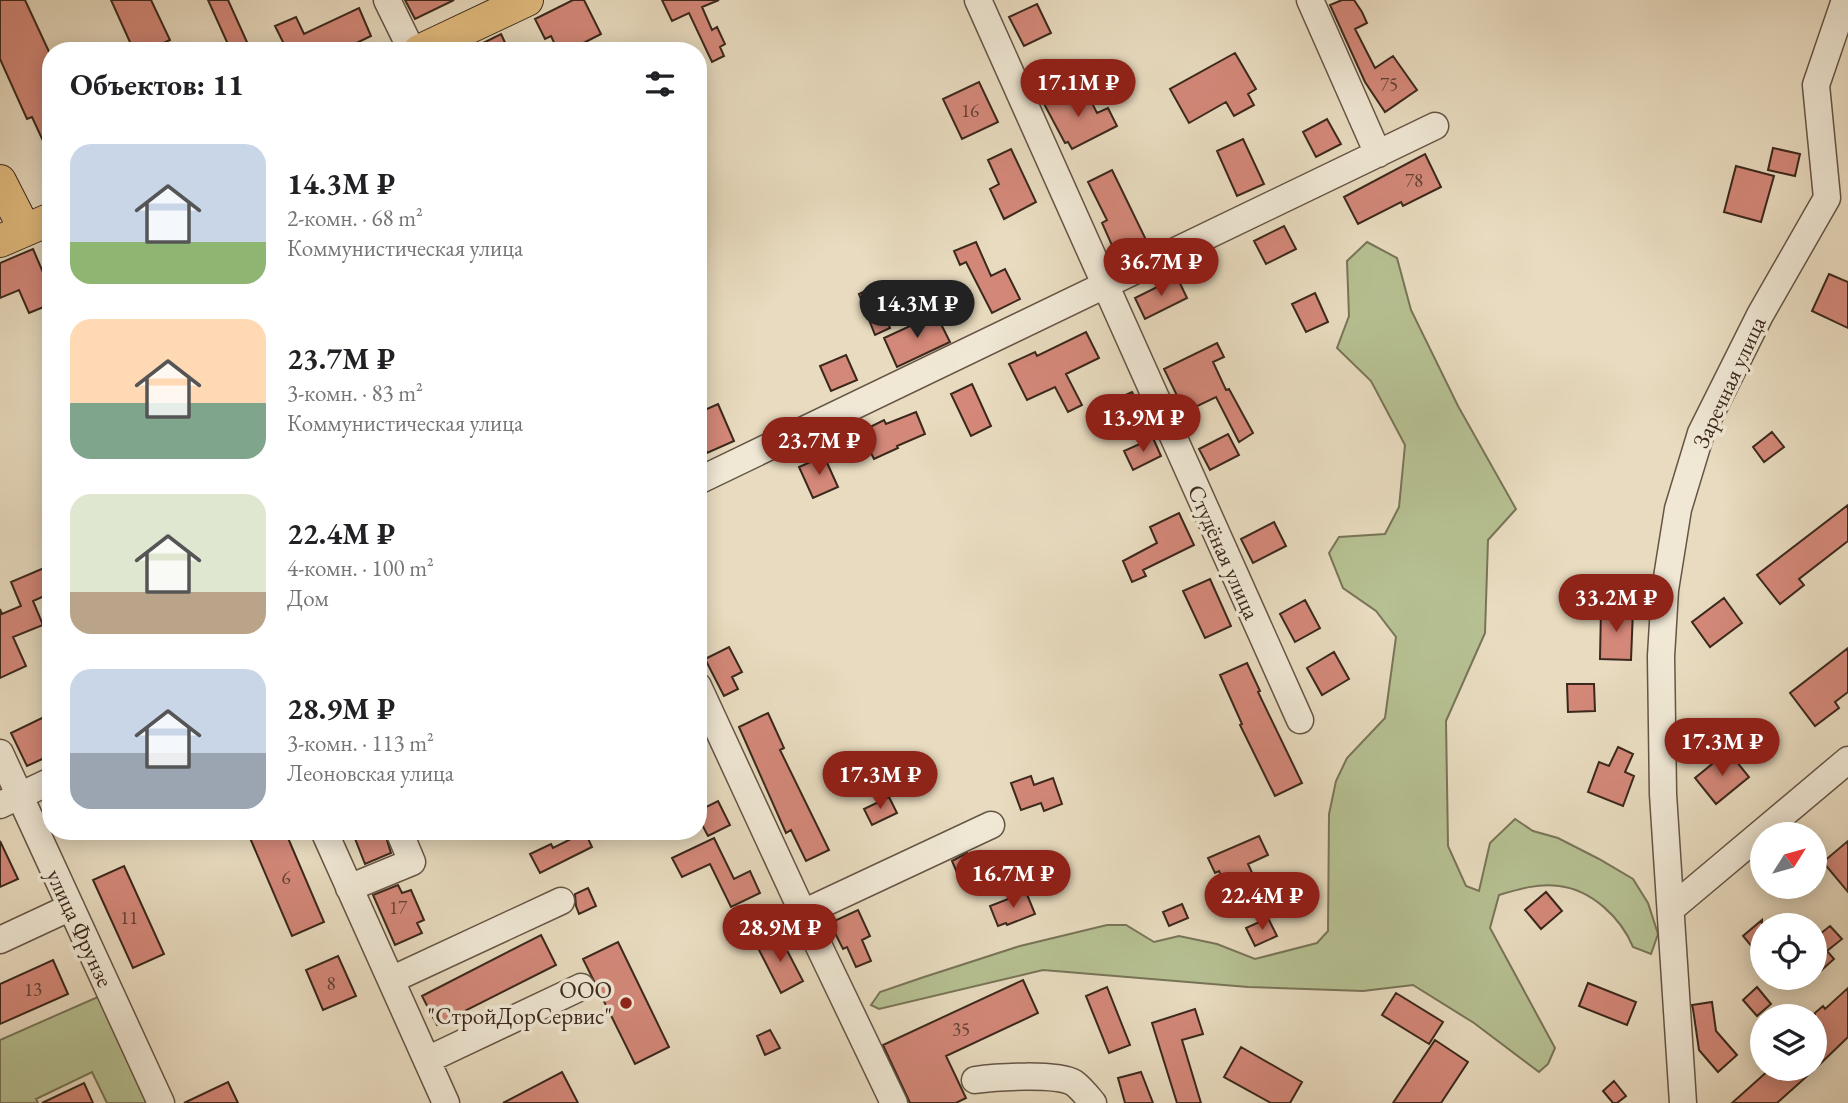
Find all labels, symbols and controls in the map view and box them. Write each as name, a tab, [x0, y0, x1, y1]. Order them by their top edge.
pin: 17.1M ₽	[1013, 60, 1143, 119]
text: Объектов: 11	[70, 65, 244, 104]
icon: filters	[641, 65, 679, 103]
text: 17.1M ₽	[1037, 67, 1119, 97]
house number: 75	[1380, 72, 1398, 97]
house number: 16	[961, 98, 979, 123]
text: 14.3M ₽	[287, 164, 395, 203]
house number: 78	[1405, 168, 1423, 193]
icon: home	[126, 172, 210, 256]
text: 2-комн. · 68 m²	[287, 203, 423, 233]
text: Коммунистическая улица	[287, 233, 523, 263]
pin: 36.7M ₽	[1096, 238, 1226, 298]
text: 36.7M ₽	[1120, 246, 1202, 276]
pin: 14.3M ₽	[852, 280, 982, 340]
text: 14.3M ₽	[876, 288, 958, 318]
street label: Заречная улица	[1685, 311, 1773, 453]
text: 23.7M ₽	[287, 339, 395, 378]
icon: home	[126, 347, 210, 431]
text: 3-комн. · 83 m²	[287, 378, 423, 408]
pin: 13.9M ₽	[1078, 394, 1208, 454]
text: 13.9M ₽	[1102, 402, 1184, 432]
text: Коммунистическая улица	[287, 408, 523, 438]
pin: 23.7M ₽	[754, 418, 884, 477]
text: 23.7M ₽	[778, 425, 860, 455]
street label: Студёная улица	[1181, 480, 1267, 625]
text: 22.4M ₽	[287, 514, 395, 553]
icon: home	[126, 522, 210, 606]
text: 4-комн. · 100 m²	[287, 553, 434, 583]
pin: 33.2M ₽	[1551, 574, 1681, 634]
text: 33.2M ₽	[1575, 582, 1657, 612]
text: Дом	[287, 583, 329, 613]
text: 28.9M ₽	[287, 689, 395, 728]
icon: home	[126, 697, 210, 781]
pin: 17.3M ₽	[1657, 718, 1787, 778]
text: 17.3M ₽	[1681, 726, 1763, 756]
text: 3-комн. · 113 m²	[287, 728, 434, 758]
pin: 17.3M ₽	[815, 752, 945, 811]
text: Леоновская улица	[287, 758, 454, 788]
text: 17.3M ₽	[839, 759, 921, 789]
north arrow	[1750, 822, 1827, 900]
map controls	[1750, 822, 1827, 1081]
pin: 16.7M ₽	[948, 850, 1078, 910]
text: 16.7M ₽	[972, 858, 1054, 888]
street label: улица Фрунзе	[40, 864, 120, 992]
house number: 6	[281, 865, 291, 890]
pin: 22.4M ₽	[1197, 872, 1327, 932]
text: 22.4M ₽	[1221, 880, 1303, 910]
house number: 17	[389, 895, 408, 920]
pin: 28.9M ₽	[715, 904, 845, 964]
house number: 11	[120, 905, 138, 930]
text: 28.9M ₽	[739, 912, 821, 942]
button: locate	[1750, 913, 1827, 990]
house number: 8	[326, 971, 336, 996]
place label: ООО "СтройДорСервис"	[428, 975, 612, 1031]
house number: 13	[24, 977, 42, 1002]
marker: ООО "СтройДорСервис"	[618, 995, 634, 1011]
button: layers	[1750, 1004, 1827, 1081]
house number: 35	[952, 1017, 970, 1042]

